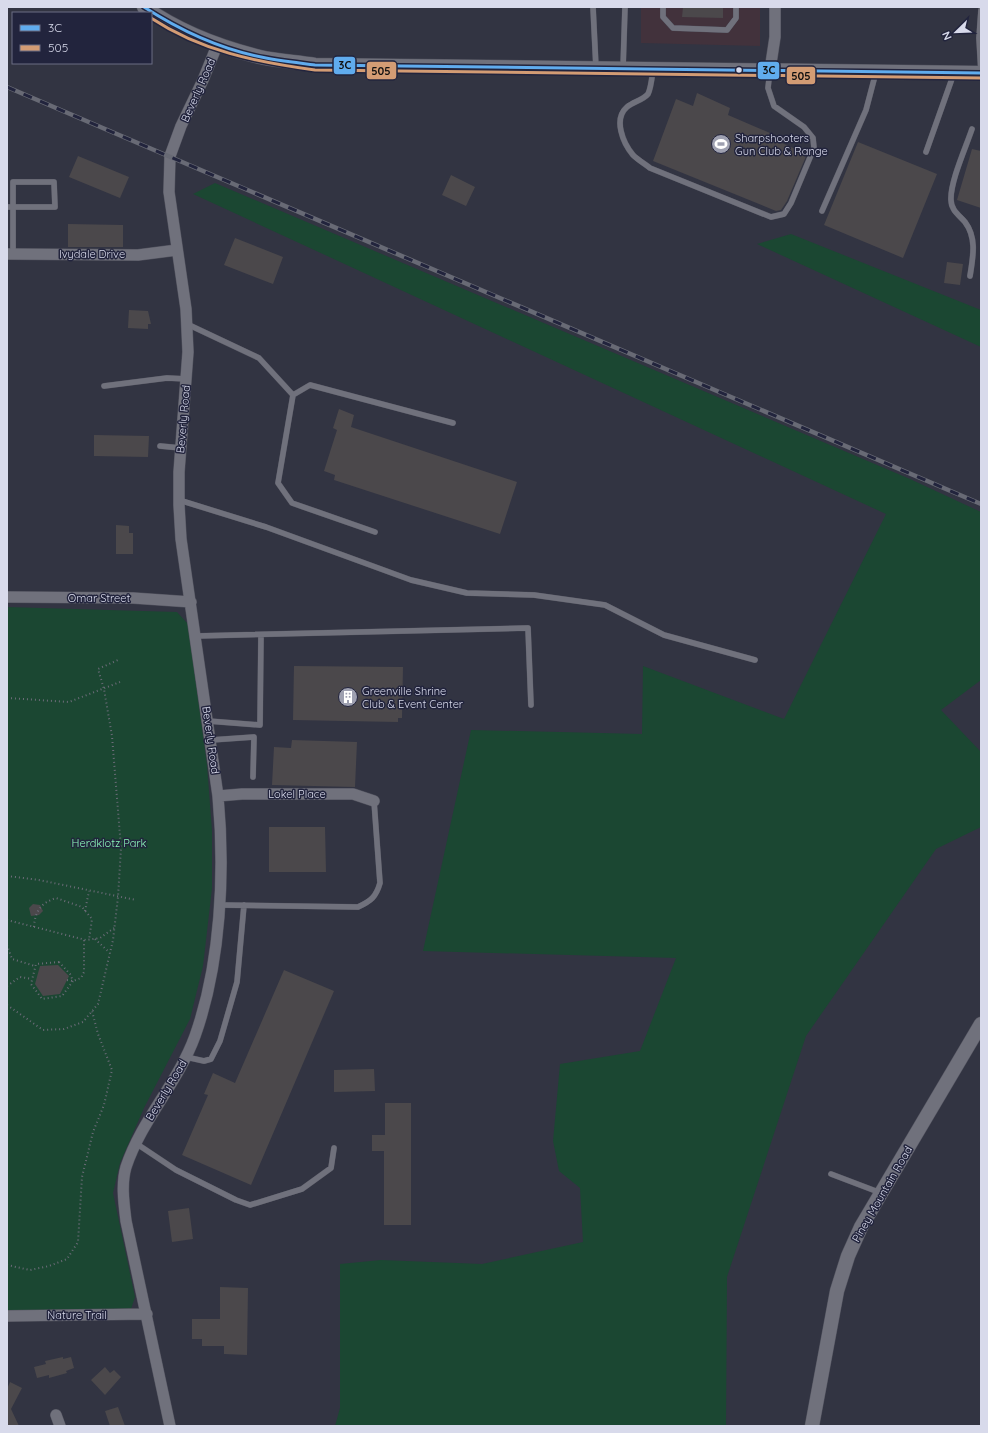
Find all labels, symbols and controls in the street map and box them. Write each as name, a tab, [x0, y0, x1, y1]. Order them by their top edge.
legend	[12, 12, 152, 64]
north arrow	[936, 12, 976, 52]
text: 3C	[48, 20, 62, 35]
text: N	[939, 29, 955, 42]
text: 505	[48, 40, 68, 55]
street label: Beverly Road	[178, 56, 218, 124]
line badge: 3C	[333, 56, 356, 75]
text: 3C	[339, 58, 352, 72]
line badge: 505	[366, 61, 397, 80]
line badge: 3C	[757, 61, 780, 80]
text: 3C	[763, 63, 776, 77]
text: 505	[371, 64, 391, 78]
unlabelled marker	[734, 65, 744, 75]
line badge: 505	[786, 66, 816, 85]
text: 505	[791, 69, 811, 83]
place label: Sharpshooters Gun Club & Range	[735, 131, 828, 158]
sports icon: Sharpshooters Gun Club & Range	[710, 133, 732, 155]
street label: Ivydale Drive	[59, 247, 125, 261]
street label: Beverly Road	[173, 384, 193, 454]
street label: Omar Street	[68, 591, 130, 605]
place label: Greenville Shrine Club & Event Center	[362, 684, 464, 711]
building icon: Greenville Shrine Club & Event Center	[337, 686, 359, 708]
street label: Beverly Road	[199, 705, 223, 775]
street label: Lokel Place	[268, 787, 326, 801]
park label: Herdklotz Park	[72, 836, 147, 850]
street label: Beverly Road	[142, 1057, 190, 1123]
street label: Piney Mountain Road	[849, 1144, 915, 1244]
street label: Nature Trail	[47, 1308, 107, 1322]

